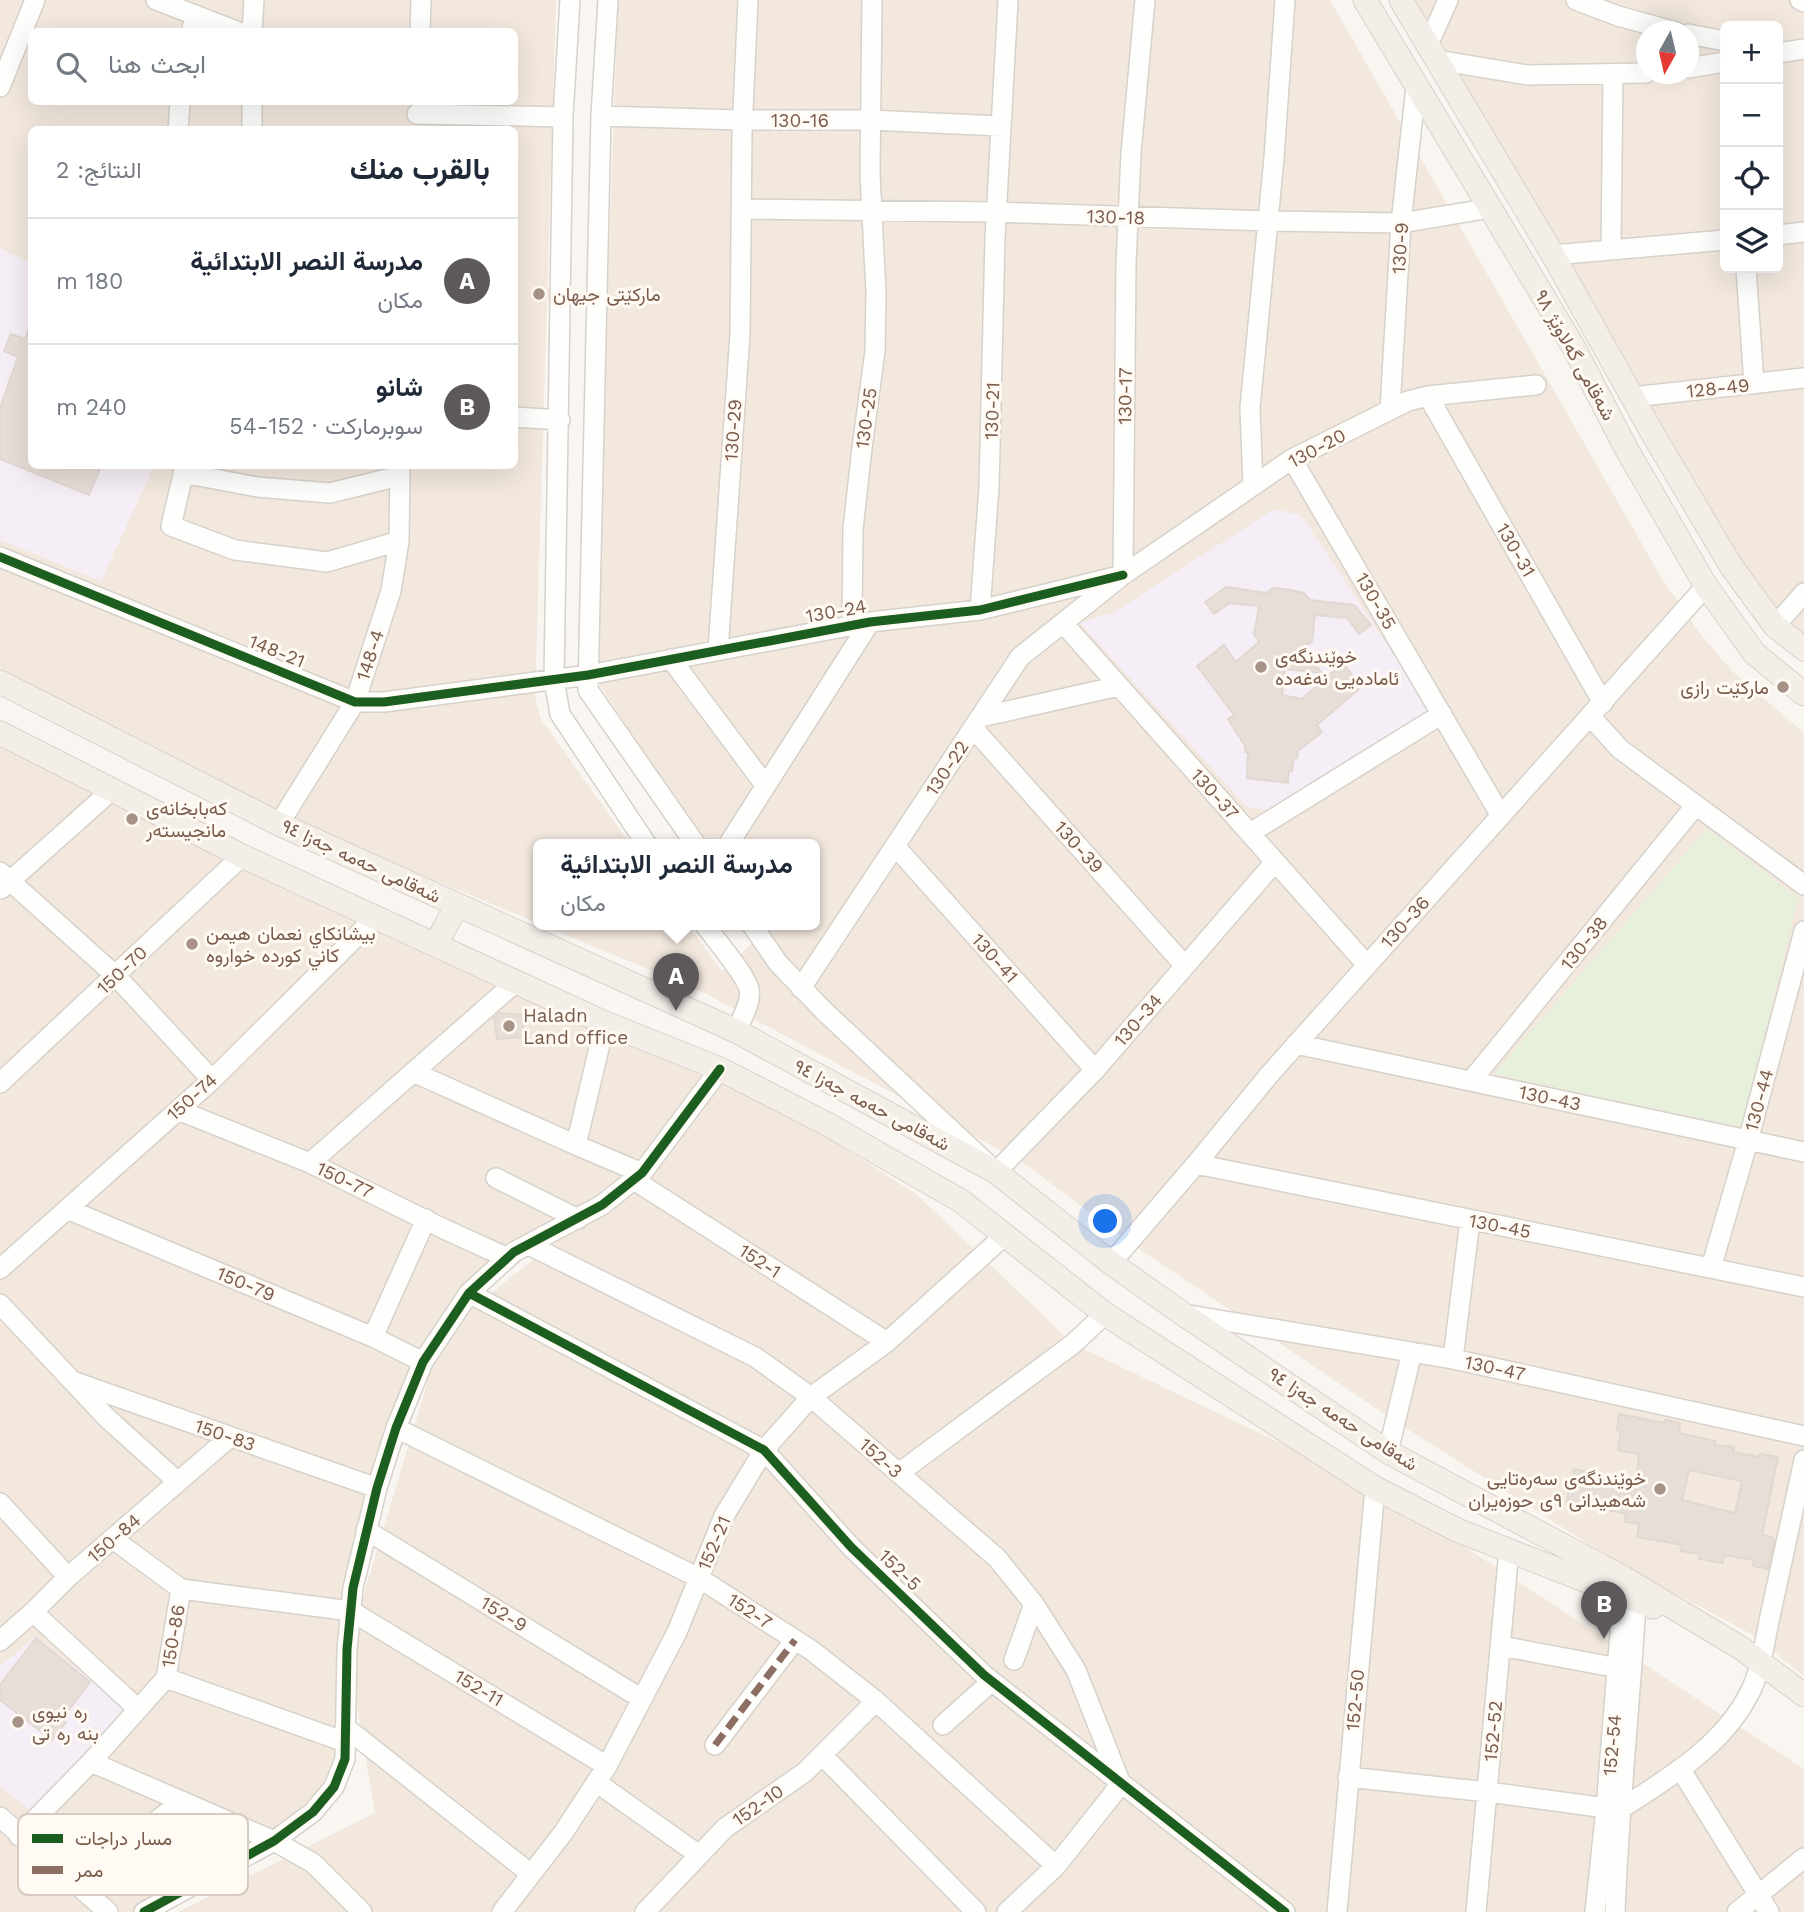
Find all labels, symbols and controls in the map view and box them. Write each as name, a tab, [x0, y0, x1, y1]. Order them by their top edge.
north arrow	[1636, 21, 1699, 84]
map controls	[1720, 21, 1783, 273]
button: +	[1720, 21, 1783, 84]
search box	[28, 28, 518, 105]
icon: search	[52, 48, 90, 86]
text: ابحث هنا	[108, 49, 206, 79]
button: −	[1720, 84, 1783, 147]
street label: 130-16	[771, 109, 829, 132]
button: locate	[1720, 147, 1783, 210]
text: بالقرب منك	[350, 151, 490, 186]
text: النتائج: 2	[56, 157, 141, 184]
street label: 130-18	[1086, 204, 1146, 230]
button: layers	[1720, 210, 1783, 273]
street label: 130-9	[1387, 222, 1413, 274]
text: مدرسة النصر الابتدائية	[190, 246, 423, 276]
text: 180 m	[56, 268, 123, 295]
text: A	[459, 268, 475, 295]
place label: ماركێتی جیھان	[553, 283, 661, 306]
marker: ماركێتی جیھان	[531, 286, 547, 302]
street label: شەقامی گەلاوێژ ٩٨	[1530, 286, 1620, 424]
text: مكان	[377, 287, 423, 314]
street label: 130-17	[1113, 367, 1137, 425]
text: شانو	[376, 372, 423, 402]
street label: 128-49	[1685, 373, 1751, 403]
street label: 130-21	[979, 382, 1005, 440]
street label: 130-25	[850, 386, 882, 450]
text: 240 m	[56, 394, 127, 421]
text: B	[459, 394, 475, 421]
street label: 130-29	[719, 398, 747, 462]
text: سوبرماركت · 152-54	[229, 413, 423, 440]
street label: 130-20	[1284, 423, 1350, 473]
street label: 130-31	[1491, 519, 1541, 581]
street label: 130-35	[1351, 568, 1401, 634]
street label: 130-24	[804, 594, 868, 628]
street label: 148-4	[351, 627, 389, 683]
street label: 148-21	[246, 629, 308, 673]
place label: خوێندنگەی ئامادەیی نەغەدە	[1275, 645, 1399, 690]
marker: خوێندنگەی ئامادەیی نەغەدە	[1253, 659, 1269, 675]
place label: مارکێت رازی	[1680, 676, 1769, 699]
marker: مارکێت رازی	[1775, 679, 1791, 695]
street label: 130-22	[920, 736, 974, 800]
street label: 130-37	[1186, 764, 1244, 824]
place label: كەبابخانەی مانجیستەر	[145, 797, 227, 842]
marker: كەبابخانەی مانجیستەر	[124, 811, 140, 827]
street label: شەقامی حەمە جەزا ٩٤	[278, 814, 444, 908]
street label: 130-39	[1050, 816, 1108, 878]
popup	[533, 839, 820, 930]
text: مدرسة النصر الابتدائية	[560, 849, 793, 879]
text: مكان	[560, 890, 606, 917]
street label: 130-36	[1376, 891, 1434, 953]
street label: 130-38	[1555, 911, 1613, 975]
place label: بيشانكاي نعمان هيمن كاني كورده خواروه	[206, 922, 376, 971]
street label: 130-41	[967, 928, 1023, 988]
marker: بيشانكاي نعمان هيمن كاني كورده خواروه	[184, 936, 200, 952]
street label: 150-70	[92, 941, 152, 999]
pin: A	[653, 953, 699, 1011]
street label: 130-34	[1109, 989, 1167, 1051]
place label: Haladn Land office	[523, 1004, 628, 1049]
marker: Haladn Land office	[501, 1018, 517, 1034]
street label: شەقامی حەمە جەزا ٩٤	[790, 1054, 954, 1156]
street label: 130-44	[1740, 1066, 1778, 1134]
street label: 150-74	[162, 1068, 222, 1126]
street label: 130-43	[1517, 1080, 1583, 1116]
street label: 150-77	[313, 1156, 377, 1204]
your location	[1088, 1204, 1122, 1238]
street label: 130-45	[1467, 1209, 1533, 1243]
street label: 152-1	[735, 1239, 785, 1283]
street label: 150-79	[213, 1261, 279, 1307]
street label: 130-47	[1463, 1350, 1527, 1386]
street label: شەقامی حەمە جەزا ٩٤	[1264, 1362, 1422, 1476]
street label: 150-83	[192, 1414, 258, 1456]
street label: 152-3	[855, 1433, 907, 1483]
place label: خوێندنگەی سەرەتایی شەهیدانی ٩ی حوزەیران	[1468, 1467, 1646, 1512]
marker: خوێندنگەی سەرەتایی شەهیدانی ٩ی حوزەیران	[1652, 1481, 1668, 1497]
street label: 150-84	[83, 1509, 145, 1567]
street label: 152-21	[692, 1512, 736, 1574]
street label: 152-5	[874, 1544, 926, 1596]
pin: B	[1581, 1581, 1627, 1639]
street label: 152-7	[723, 1588, 777, 1634]
street label: 152-9	[476, 1591, 532, 1637]
street label: 150-86	[156, 1603, 190, 1669]
street label: 152-11	[450, 1665, 508, 1711]
street label: 152-50	[1341, 1668, 1369, 1732]
place label: ره نیوی بنه ره تی	[32, 1700, 99, 1745]
street label: 152-52	[1479, 1700, 1507, 1762]
street label: 152-54	[1598, 1713, 1626, 1777]
marker: ره نیوی بنه ره تی	[10, 1714, 26, 1730]
street label: 152-10	[728, 1779, 788, 1831]
legend	[18, 1814, 248, 1895]
text: مسار دراجات	[75, 1827, 172, 1850]
text: ممر	[74, 1859, 103, 1882]

